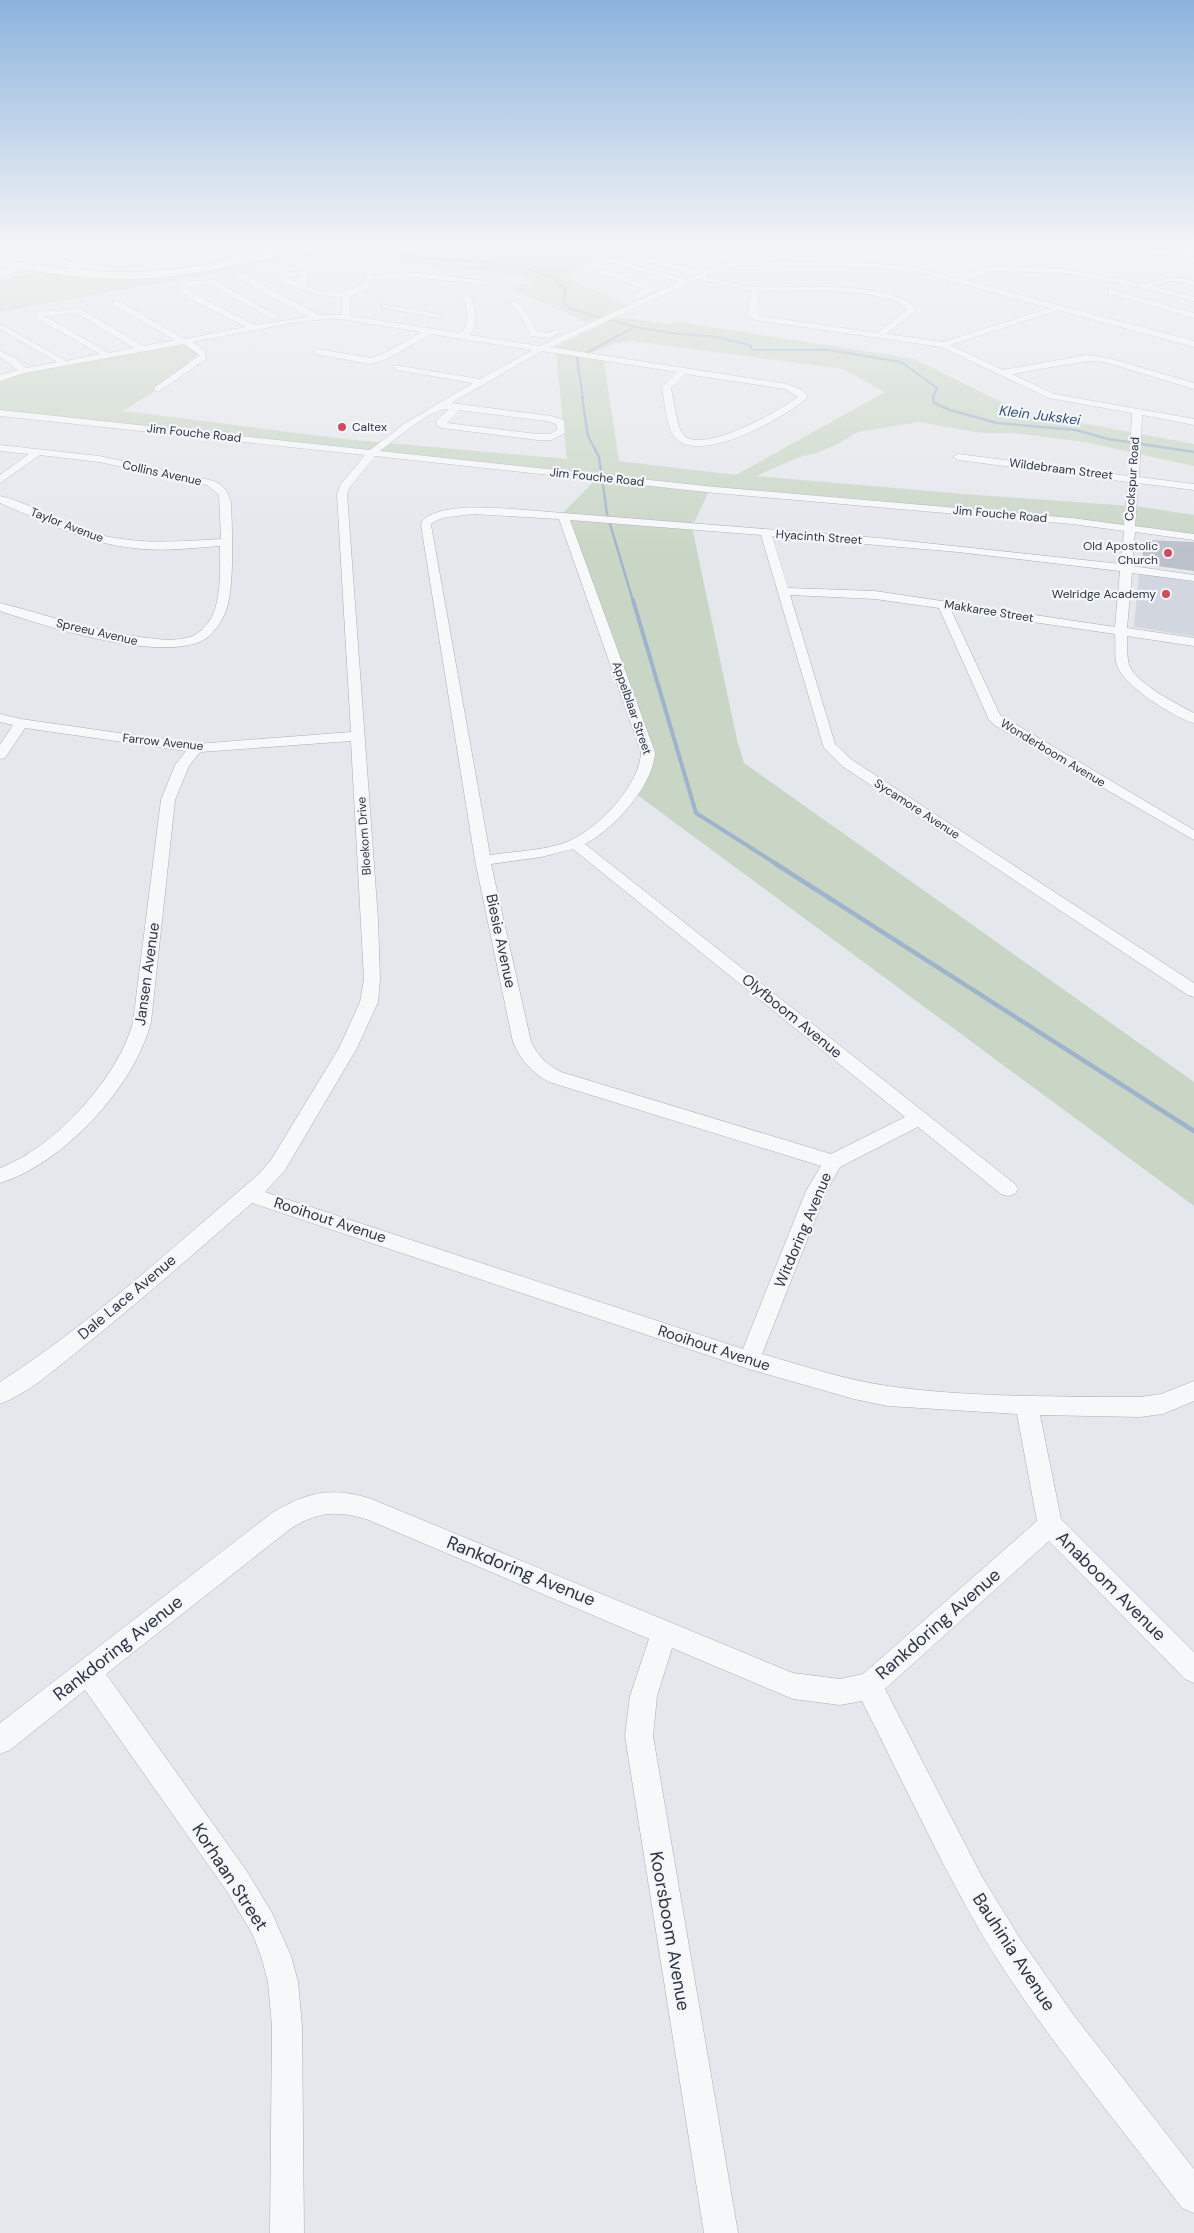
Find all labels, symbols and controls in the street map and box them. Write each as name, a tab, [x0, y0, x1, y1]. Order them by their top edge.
water label: Klein Jukskei	[998, 401, 1082, 429]
place label: Caltex	[352, 419, 387, 435]
street label: Jim Fouche Road	[146, 420, 242, 446]
marker: Caltex	[336, 421, 348, 433]
street label: Cockspur Road	[1121, 436, 1143, 522]
street label: Wildebraam Street	[1008, 455, 1114, 483]
street label: Collins Avenue	[121, 457, 203, 489]
street label: Jim Fouche Road	[549, 464, 645, 490]
street label: Jim Fouche Road	[952, 502, 1048, 526]
street label: Taylor Avenue	[28, 504, 106, 546]
street label: Hyacinth Street	[775, 526, 863, 548]
place label: Old Apostolic Church	[1083, 538, 1158, 568]
marker: Old Apostolic Church	[1162, 547, 1174, 559]
place label: Welridge Academy	[1052, 586, 1156, 602]
marker: Welridge Academy	[1160, 588, 1172, 600]
street label: Makkaree Street	[943, 596, 1035, 626]
street label: Spreeu Avenue	[55, 615, 139, 649]
street label: Appelblaar Street	[609, 659, 656, 757]
street label: Wonderboom Avenue	[997, 715, 1109, 791]
street label: Farrow Avenue	[122, 730, 204, 754]
street label: Sycamore Avenue	[871, 775, 963, 843]
street label: Bloekom Drive	[353, 796, 375, 876]
street label: Biesie Avenue	[481, 892, 521, 990]
street label: Jansen Avenue	[130, 921, 164, 1027]
street label: Olyfboom Avenue	[738, 969, 846, 1063]
street label: Witdoring Avenue	[770, 1169, 836, 1291]
street label: Rooihout Avenue	[271, 1192, 389, 1248]
street label: Dale Lace Avenue	[74, 1250, 180, 1344]
street label: Rooihout Avenue	[655, 1320, 773, 1376]
street label: Anaboom Avenue	[1051, 1526, 1171, 1646]
street label: Rankdoring Avenue	[443, 1530, 599, 1612]
street label: Rankdoring Avenue	[870, 1563, 1006, 1685]
street label: Rankdoring Avenue	[48, 1590, 188, 1706]
street label: Korhaan Street	[186, 1819, 274, 1935]
street label: Koorsboom Avenue	[644, 1849, 696, 2013]
street label: Bauhinia Avenue	[967, 1888, 1061, 2016]

